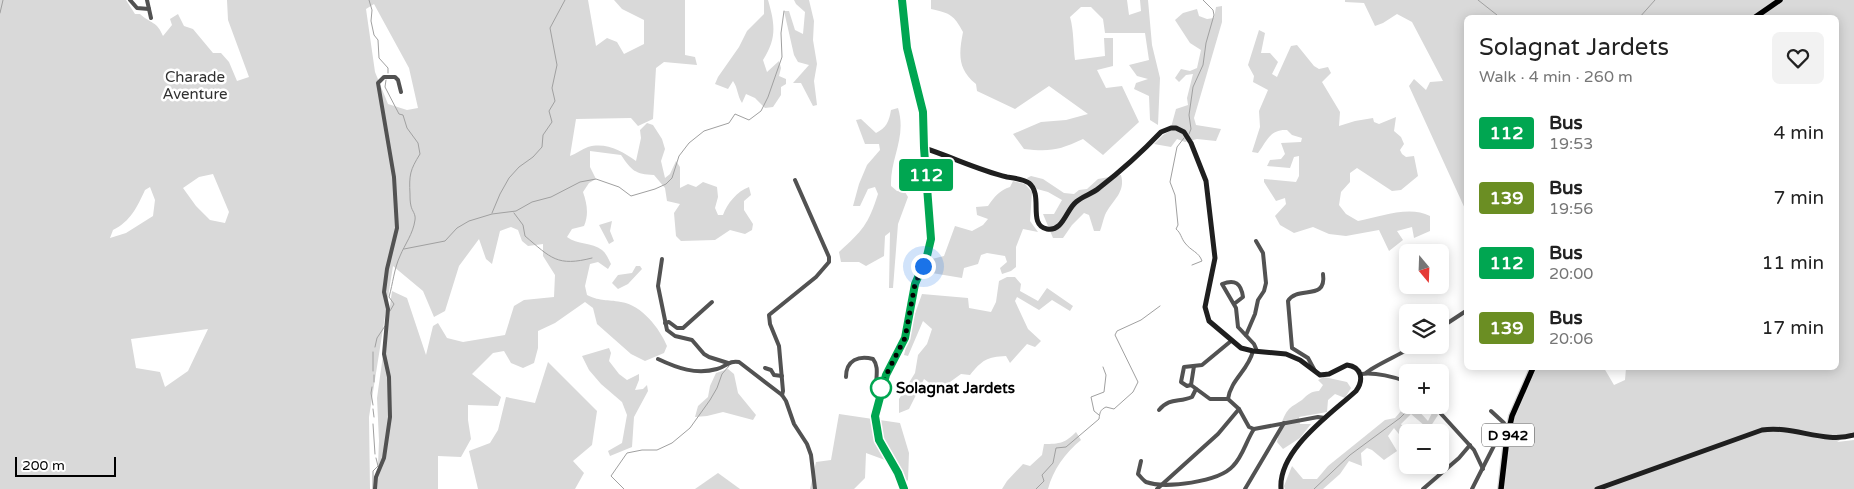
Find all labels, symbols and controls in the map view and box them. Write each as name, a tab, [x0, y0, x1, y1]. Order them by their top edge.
button: heart	[1772, 32, 1824, 84]
text: Solagnat Jardets	[1479, 33, 1669, 62]
text: Walk · 4 min · 260 m	[1479, 67, 1633, 87]
park label: Charade Aventure	[163, 68, 227, 103]
text: Bus	[1549, 112, 1583, 134]
text: 112	[1490, 122, 1523, 144]
text: 4 min	[1773, 122, 1824, 144]
text: 19:53	[1549, 134, 1593, 154]
line badge: 112	[897, 159, 955, 191]
text: 112	[909, 164, 943, 186]
text: Bus	[1549, 177, 1583, 199]
text: 139	[1490, 187, 1523, 209]
text: 7 min	[1773, 187, 1824, 209]
text: 19:56	[1549, 199, 1593, 219]
text: Bus	[1549, 242, 1583, 264]
north arrow	[1399, 244, 1449, 294]
map controls	[1399, 244, 1449, 474]
text: 112	[1490, 252, 1523, 274]
text: 11 min	[1761, 252, 1824, 274]
your location	[911, 254, 936, 279]
text: 20:00	[1549, 264, 1593, 284]
button: layers	[1399, 304, 1449, 354]
text: Bus	[1549, 307, 1583, 329]
text: 139	[1490, 317, 1523, 339]
text: 17 min	[1761, 317, 1824, 339]
text: 20:06	[1549, 329, 1593, 349]
button: +	[1399, 364, 1449, 414]
marker: Solagnat Jardets	[870, 377, 892, 399]
place label: Solagnat Jardets	[896, 379, 1015, 398]
button: −	[1399, 424, 1449, 474]
road number: D 942	[1482, 424, 1534, 446]
scale bar	[15, 454, 116, 477]
text: 200 m	[22, 457, 65, 474]

